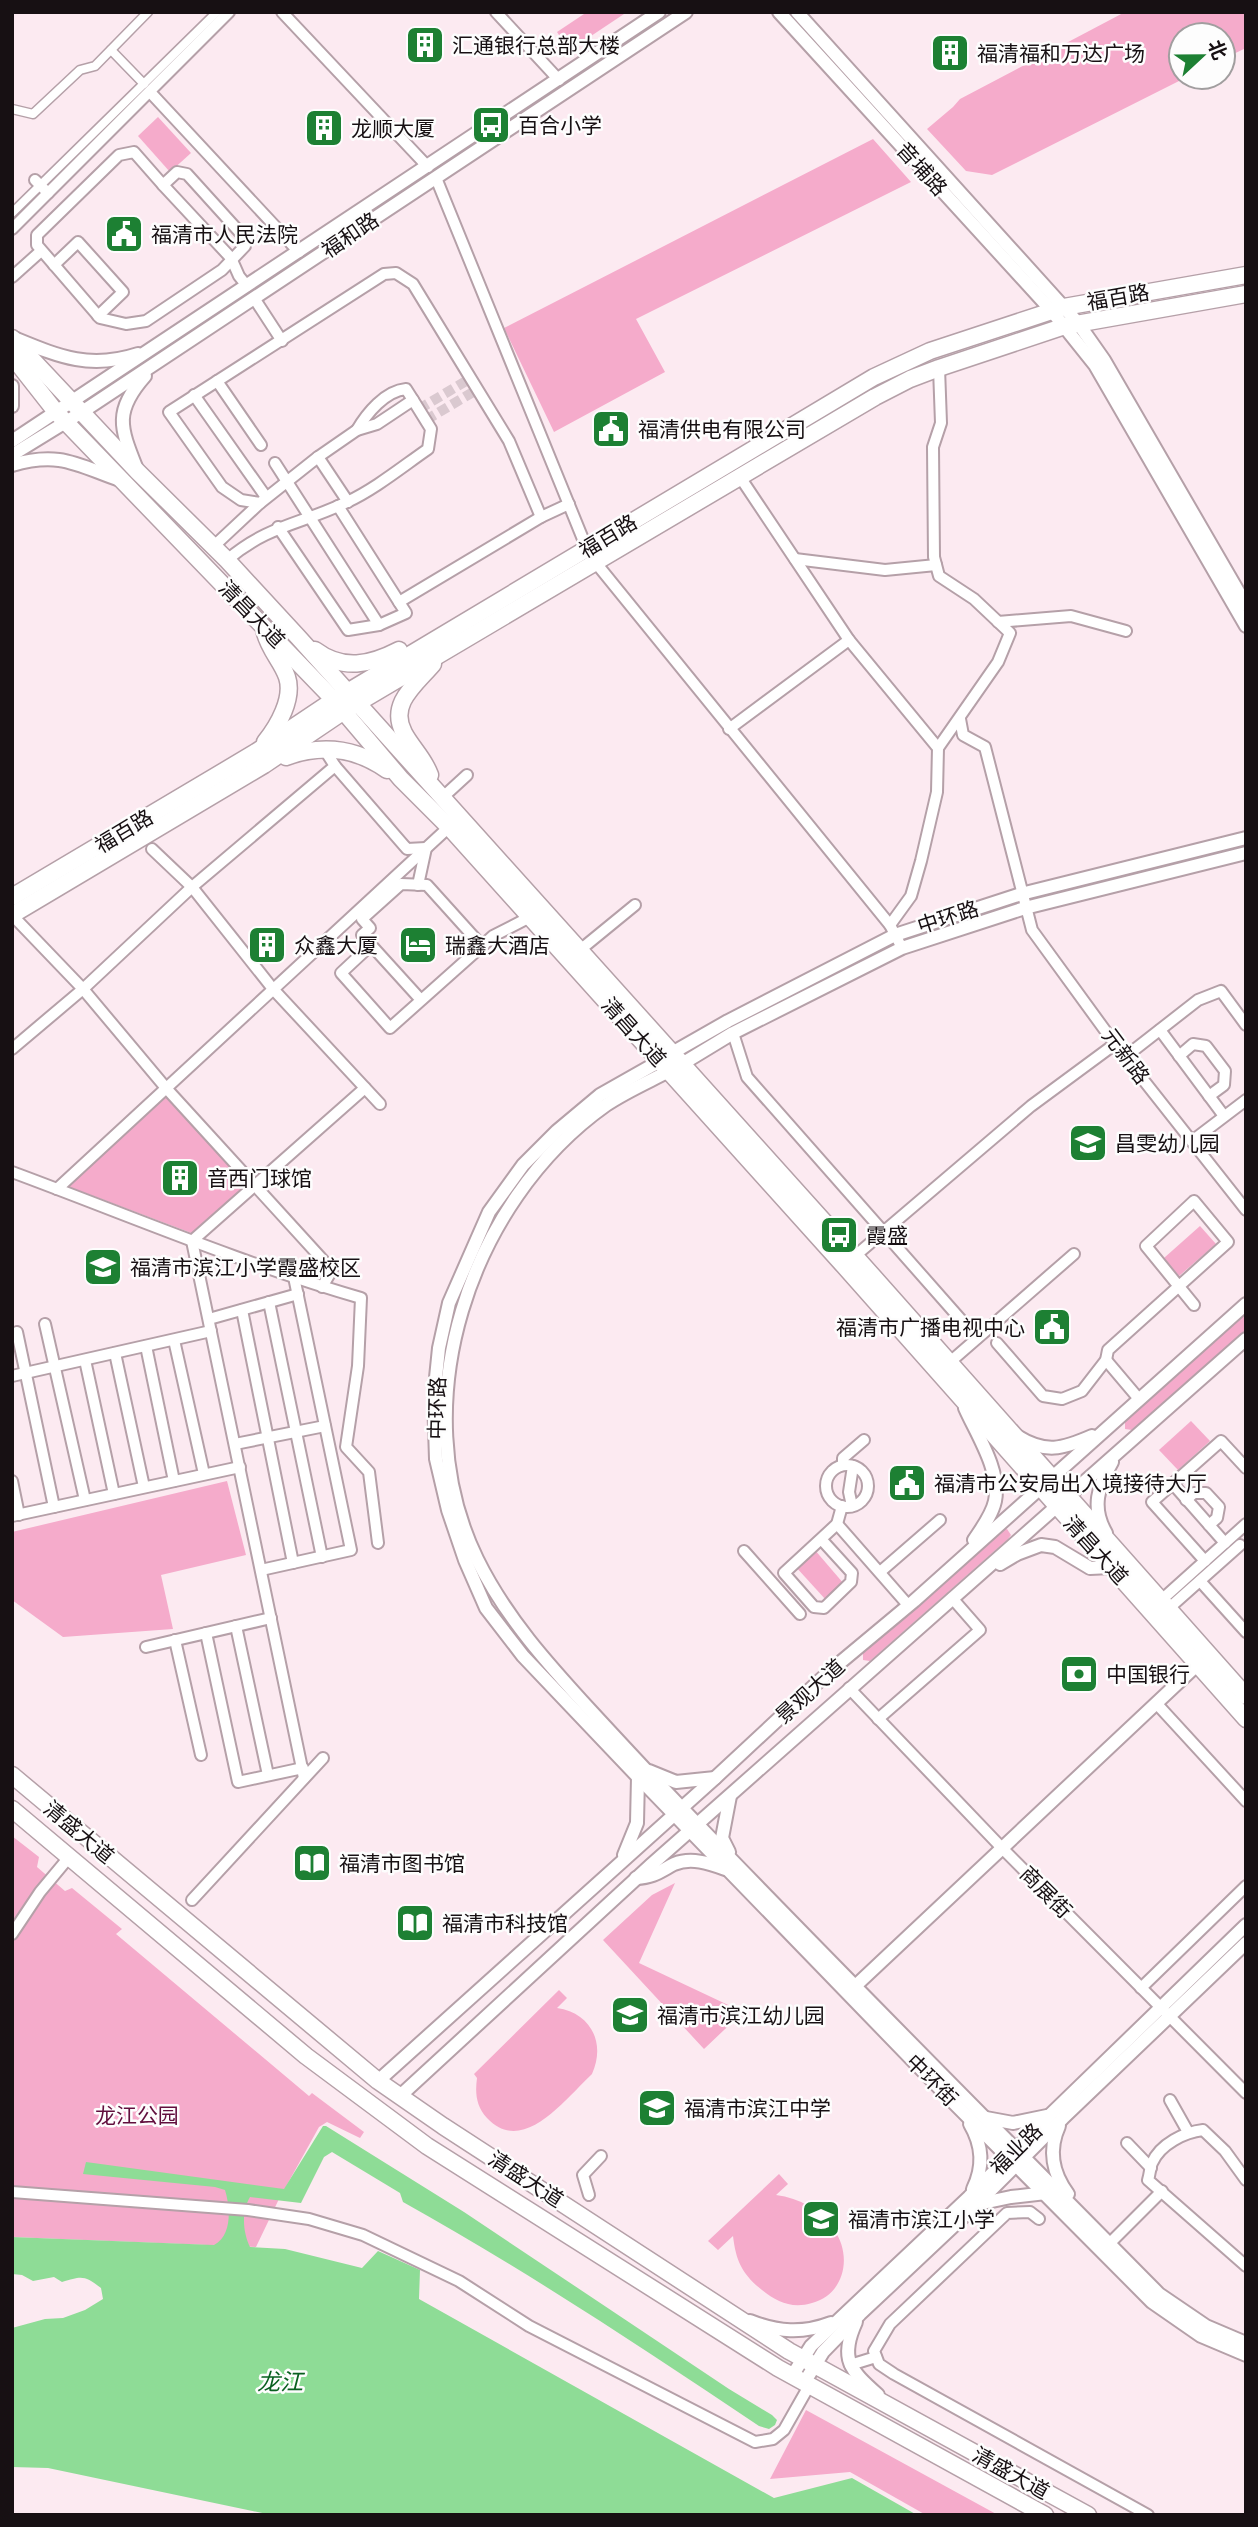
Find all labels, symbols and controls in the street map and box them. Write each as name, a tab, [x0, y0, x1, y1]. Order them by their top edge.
north arrow	[1167, 21, 1237, 91]
building icon: 汇通银行总部大楼	[404, 24, 446, 66]
building icon: 福清福和万达广场	[929, 32, 971, 74]
place label: 汇通银行总部大楼	[452, 34, 620, 57]
text: 北	[1204, 37, 1231, 63]
place label: 福清福和万达广场	[977, 42, 1145, 65]
bus stop icon: 百合小学	[470, 104, 512, 146]
building icon: 龙顺大厦	[303, 107, 345, 149]
place label: 百合小学	[518, 114, 602, 137]
place label: 龙顺大厦	[351, 117, 435, 140]
street label: 音埔路	[892, 138, 952, 200]
street label: 福和路	[317, 208, 383, 262]
public building icon: 福清市人民法院	[103, 213, 145, 255]
place label: 福清市人民法院	[151, 223, 298, 246]
street label: 福百路	[1085, 280, 1151, 314]
public building icon: 福清供电有限公司	[590, 408, 632, 450]
place label: 福清供电有限公司	[638, 418, 806, 441]
street label: 福百路	[575, 510, 641, 562]
street label: 清昌大道	[215, 576, 289, 652]
street label: 福百路	[91, 805, 157, 857]
street label: 中环路	[914, 896, 982, 938]
building icon: 众鑫大厦	[246, 924, 288, 966]
hotel icon: 瑞鑫大酒店	[397, 924, 439, 966]
place label: 众鑫大厦	[294, 934, 378, 957]
place label: 瑞鑫大酒店	[445, 934, 550, 957]
street label: 清昌大道	[597, 993, 671, 1071]
street label: 元新路	[1098, 1024, 1154, 1088]
school or university icon: 昌雯幼儿园	[1067, 1122, 1109, 1164]
place label: 昌雯幼儿园	[1115, 1132, 1220, 1155]
building icon: 音西门球馆	[159, 1157, 201, 1199]
place label: 音西门球馆	[207, 1167, 312, 1190]
bus stop icon: 霞盛	[818, 1214, 860, 1256]
place label: 霞盛	[866, 1224, 908, 1247]
school or university icon: 福清市滨江小学霞盛校区	[82, 1246, 124, 1288]
place label: 福清市滨江小学霞盛校区	[130, 1256, 361, 1279]
public building icon: 福清市广播电视中心	[1031, 1306, 1073, 1348]
place label: 福清市广播电视中心	[836, 1316, 1025, 1339]
street label: 中环路	[425, 1376, 449, 1440]
public building icon: 福清市公安局出入境接待大厅	[886, 1462, 928, 1504]
place label: 福清市公安局出入境接待大厅	[934, 1472, 1207, 1495]
street label: 清昌大道	[1059, 1511, 1133, 1589]
bank icon: 中国银行	[1058, 1653, 1100, 1695]
street label: 景观大道	[771, 1654, 849, 1728]
place label: 中国银行	[1106, 1663, 1190, 1686]
street label: 清盛大道	[39, 1796, 119, 1868]
library icon: 福清市图书馆	[291, 1842, 333, 1884]
place label: 福清市图书馆	[339, 1852, 465, 1875]
street label: 商展街	[1016, 1862, 1076, 1922]
library icon: 福清市科技馆	[394, 1902, 436, 1944]
place label: 福清市科技馆	[442, 1912, 568, 1935]
school or university icon: 福清市滨江幼儿园	[609, 1994, 651, 2036]
place label: 福清市滨江幼儿园	[657, 2004, 825, 2027]
street label: 中环街	[902, 2050, 962, 2110]
school or university icon: 福清市滨江中学	[636, 2087, 678, 2129]
place label: 福清市滨江中学	[684, 2097, 831, 2120]
park label: 龙江公园	[95, 2104, 179, 2127]
street label: 福业路	[986, 2119, 1046, 2179]
street label: 清盛大道	[485, 2146, 567, 2212]
school or university icon: 福清市滨江小学	[800, 2198, 842, 2240]
place label: 福清市滨江小学	[848, 2208, 995, 2231]
water label: 龙江	[257, 2369, 306, 2395]
street label: 清盛大道	[969, 2443, 1053, 2503]

